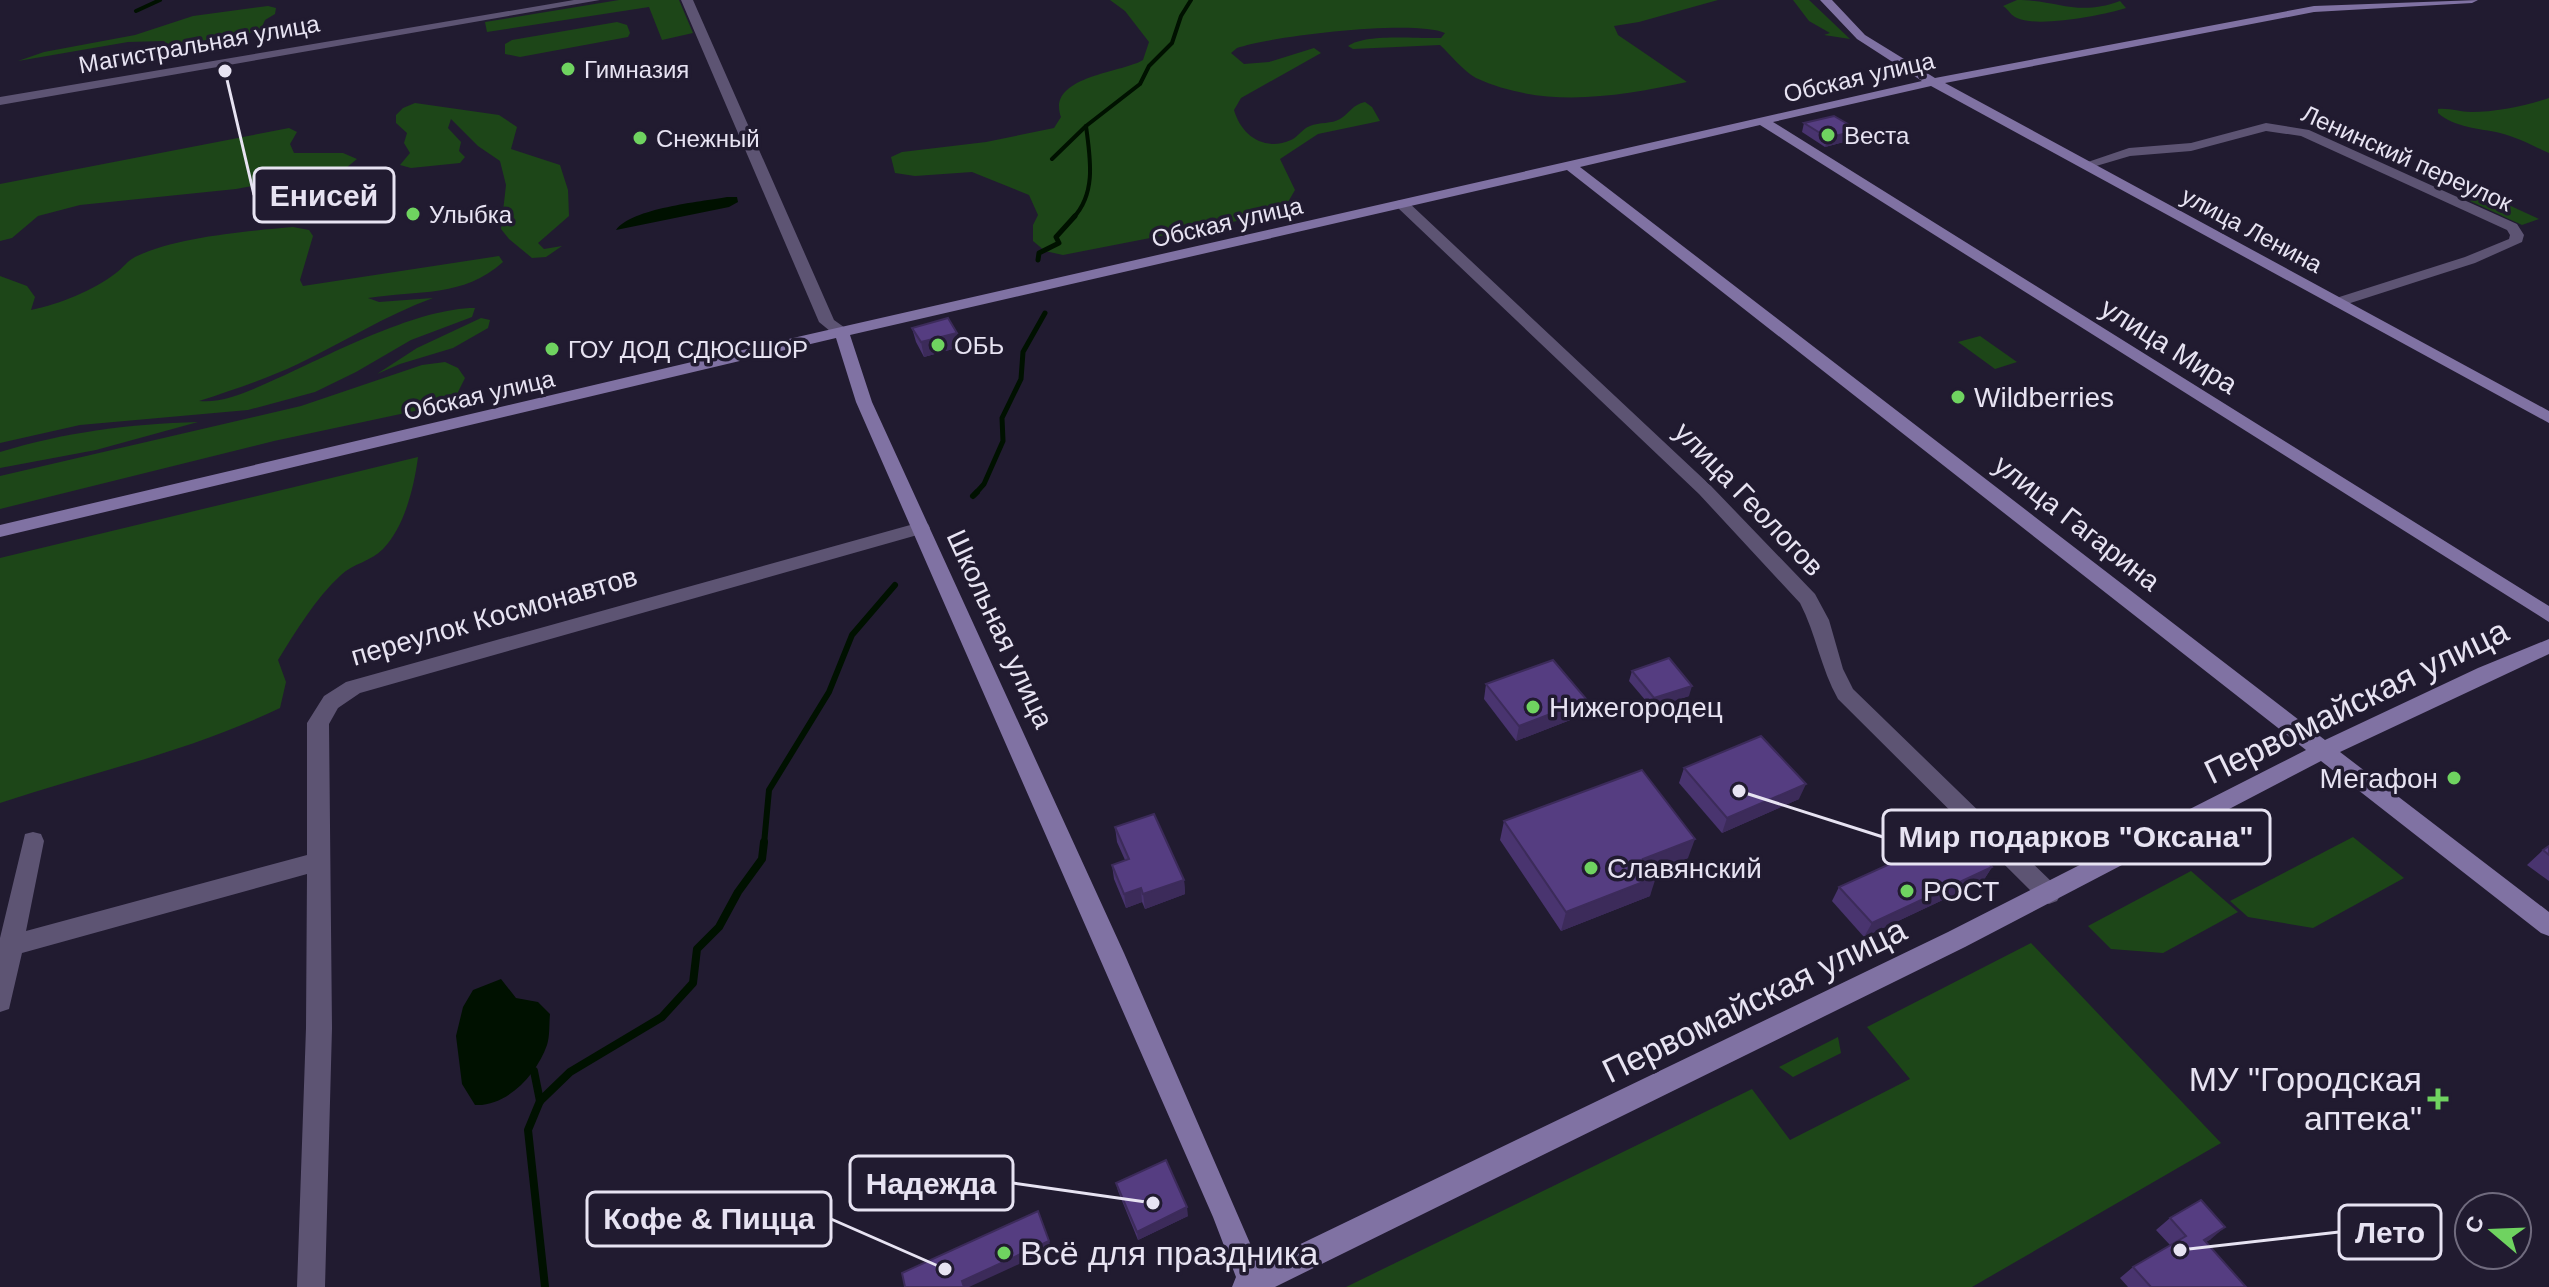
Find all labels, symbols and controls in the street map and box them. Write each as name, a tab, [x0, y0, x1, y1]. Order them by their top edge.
street label: Магистральная улица	[76, 9, 322, 78]
street label: Обская улица	[1781, 46, 1938, 107]
place label: Гимназия	[584, 56, 689, 83]
marker: Гимназия	[559, 60, 577, 78]
street label: Ленинский переулок	[2298, 99, 2517, 217]
place label: Веста	[1844, 122, 1910, 149]
place label: Снежный	[656, 125, 760, 152]
marker: Веста	[1819, 126, 1837, 144]
marker: Снежный	[631, 129, 649, 147]
callout: Енисей	[254, 168, 394, 222]
text: Енисей	[270, 179, 378, 212]
street label: улица Ленина	[2177, 182, 2327, 279]
street label: Обская улица	[1149, 191, 1306, 252]
place label: Улыбка	[429, 201, 513, 228]
marker: Улыбка	[404, 205, 422, 223]
street label: улица Мира	[2095, 292, 2243, 400]
place label: ОБЬ	[954, 332, 1004, 359]
place label: ГОУ ДОД СДЮСШОР	[568, 336, 808, 363]
marker: ОБЬ	[929, 336, 947, 354]
marker: ГОУ ДОД СДЮСШОР	[543, 340, 561, 358]
street label: Обская улица	[401, 364, 558, 425]
place label: Wildberries	[1974, 382, 2114, 413]
marker: Wildberries	[1949, 388, 1967, 406]
street label: улица Геологов	[1668, 416, 1830, 582]
street label: улица Гагарина	[1988, 449, 2166, 597]
street label: Школьная улица	[941, 525, 1060, 733]
street label: переулок Космонавтов	[347, 560, 641, 672]
street label: Первомайская улица	[2198, 611, 2514, 791]
place label: Нижегородец	[1549, 692, 1723, 723]
marker: Нижегородец	[1524, 698, 1542, 716]
place label: Мегафон	[2320, 763, 2438, 794]
marker: Мегафон	[2445, 769, 2463, 787]
callout: Мир подарков "Оксана"	[1883, 810, 2270, 864]
text: Мир подарков "Оксана"	[1899, 820, 2253, 853]
place label: Славянский	[1607, 853, 1762, 884]
marker: Славянский	[1582, 859, 1600, 877]
place label: РОСТ	[1923, 876, 1999, 907]
marker: РОСТ	[1898, 882, 1916, 900]
street label: Первомайская улица	[1596, 910, 1912, 1090]
place label: МУ "Городская аптека"	[2189, 1060, 2422, 1137]
marker: МУ "Городская аптека"	[2429, 1090, 2447, 1108]
callout: Надежда	[850, 1156, 1013, 1210]
text: Надежда	[866, 1167, 997, 1200]
north arrow	[2453, 1191, 2533, 1271]
callout: Кофе & Пицца	[587, 1192, 831, 1246]
text: Кофе & Пицца	[603, 1202, 815, 1235]
callout: Лето	[2339, 1205, 2441, 1259]
text: С	[2460, 1213, 2489, 1236]
text: Лето	[2355, 1216, 2425, 1249]
place label: Всё для праздника	[1020, 1234, 1318, 1272]
marker: Всё для праздника	[995, 1244, 1013, 1262]

